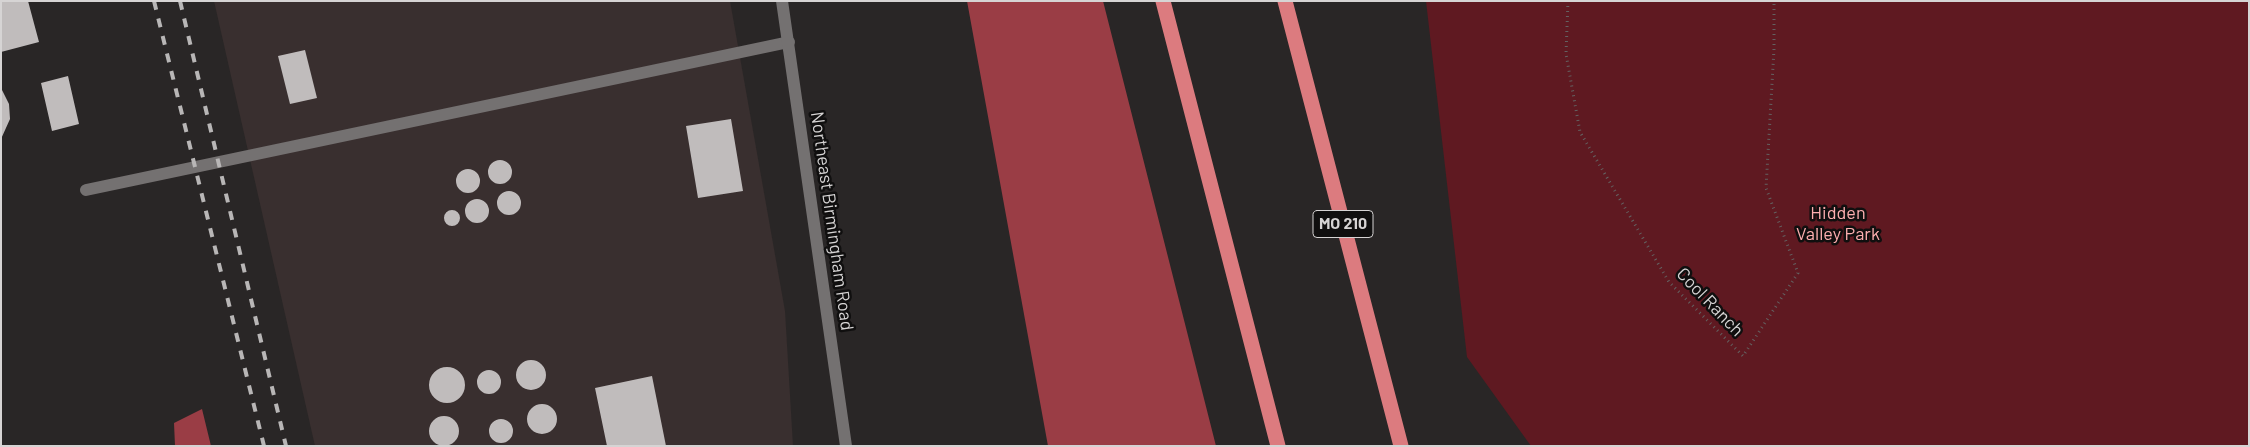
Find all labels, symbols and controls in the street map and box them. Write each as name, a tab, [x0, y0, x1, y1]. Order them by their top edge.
street label: Northeast Birmingham Road	[806, 110, 858, 332]
park label: Hidden Valley Park	[1796, 202, 1880, 244]
road number: MO 210	[1313, 210, 1373, 238]
street label: Cool Ranch	[1672, 263, 1748, 341]

